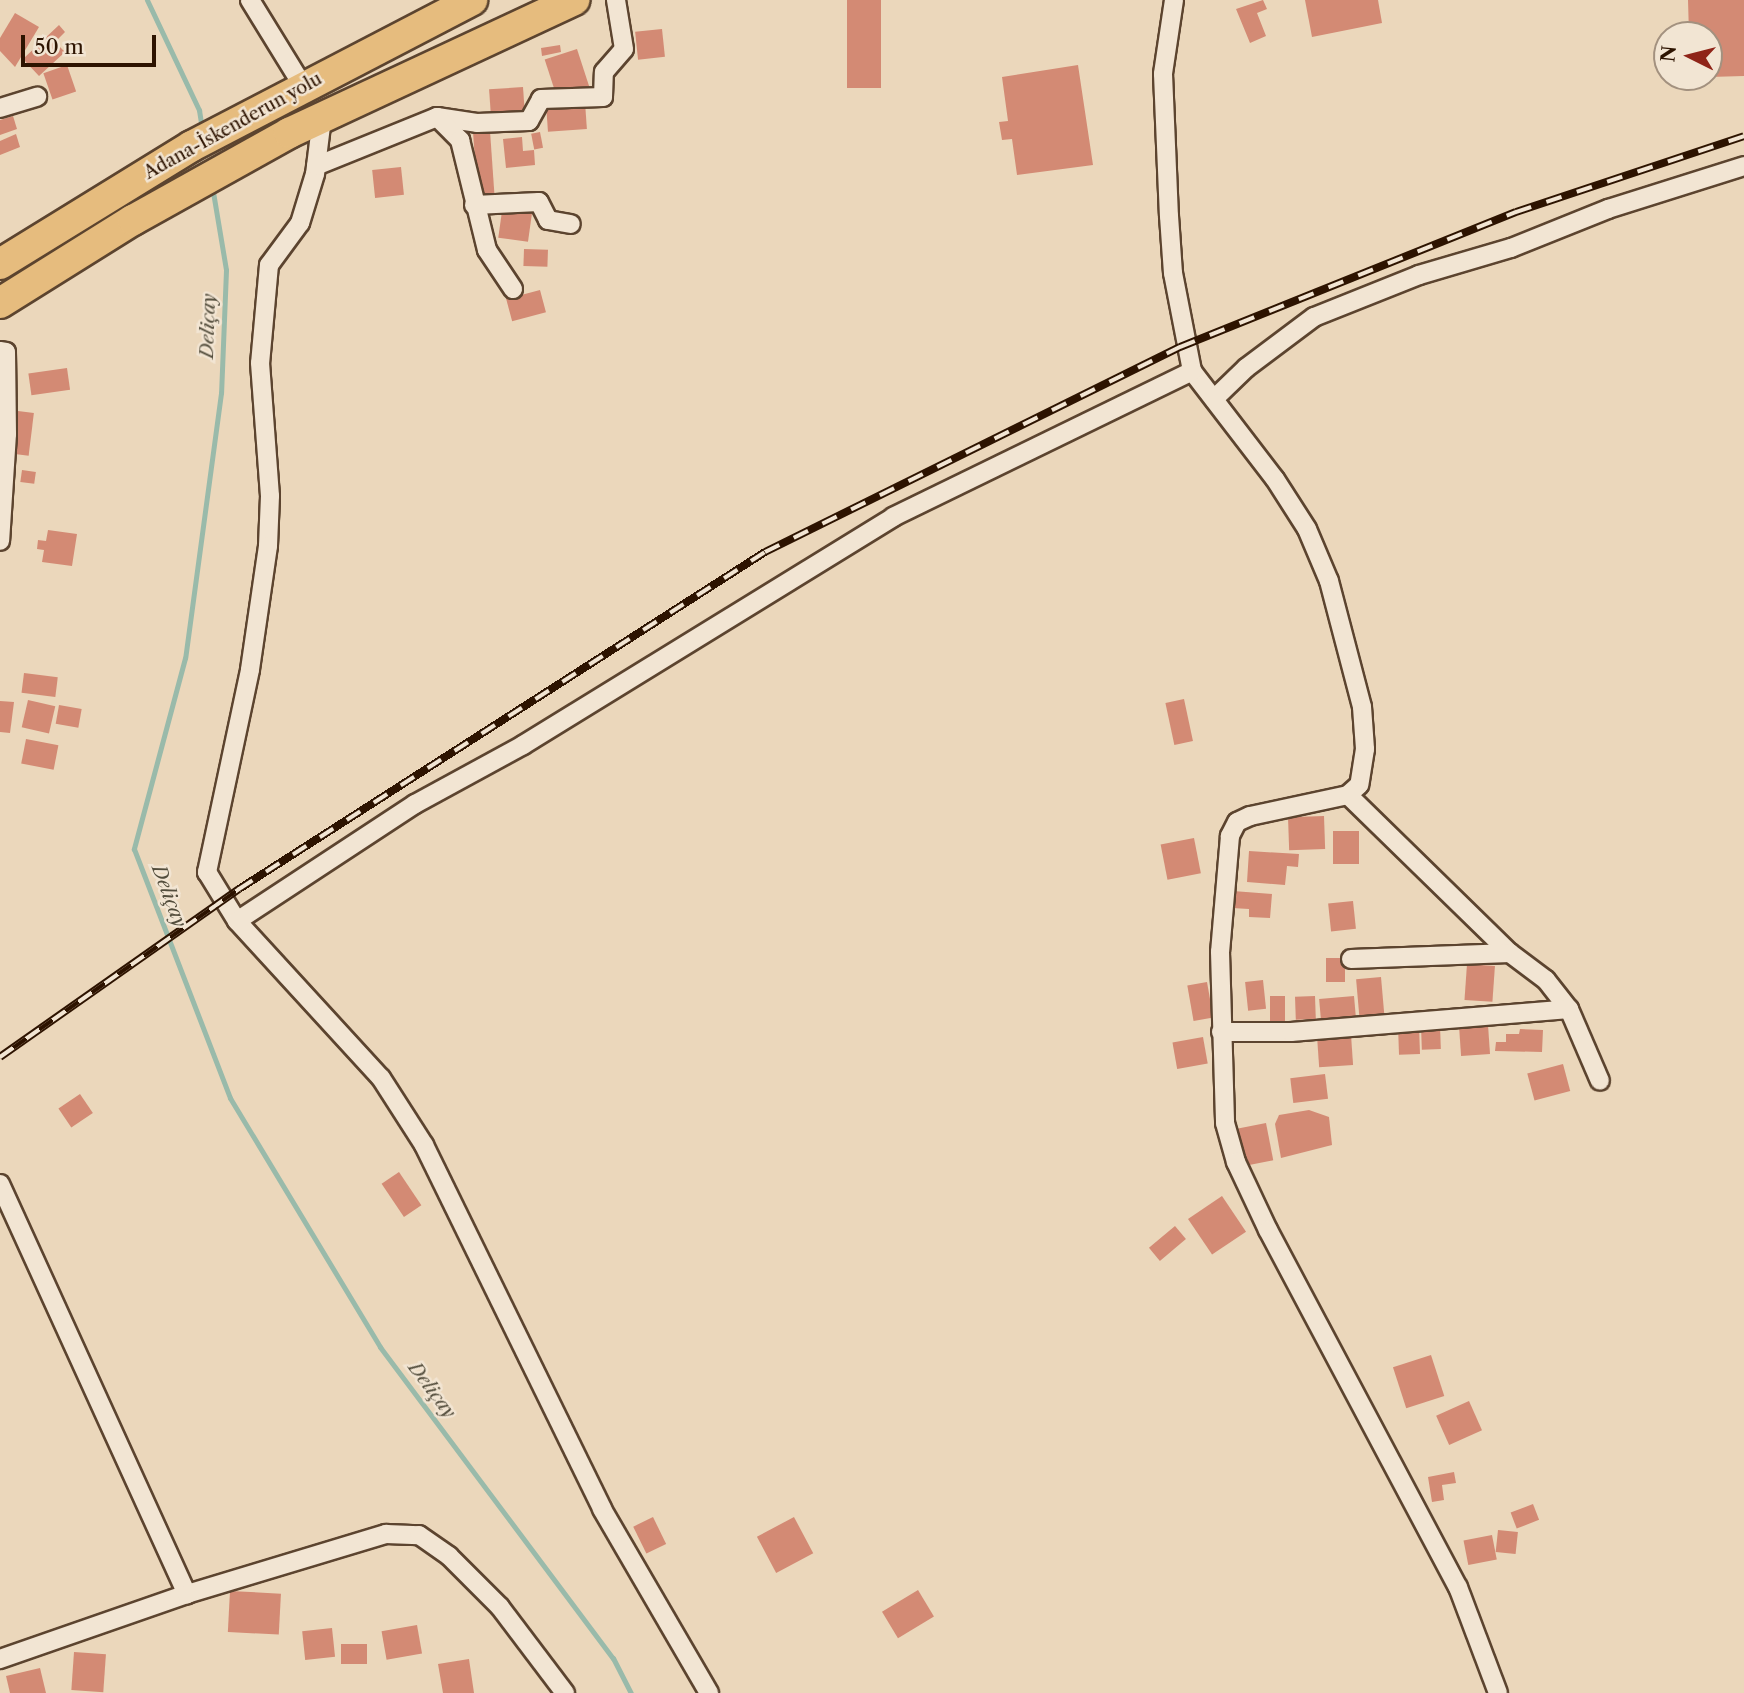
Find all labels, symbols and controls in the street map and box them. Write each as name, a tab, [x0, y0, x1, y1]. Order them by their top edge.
scale bar	[24, 21, 159, 65]
north arrow	[1653, 21, 1723, 91]
text: 50 m	[34, 34, 84, 59]
text: N	[1656, 45, 1681, 63]
street label: Adana-İskenderun yolu	[140, 68, 326, 184]
water label: Deliçay	[195, 293, 221, 359]
water label: Deliçay	[147, 862, 191, 930]
water label: Deliçay	[403, 1357, 461, 1423]

